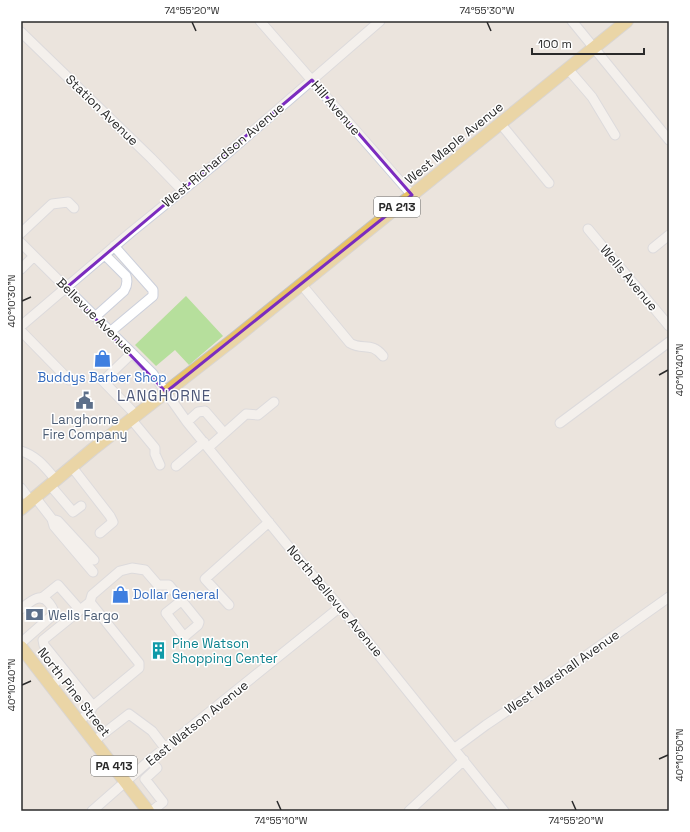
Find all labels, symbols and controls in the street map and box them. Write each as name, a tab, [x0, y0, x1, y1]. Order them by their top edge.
text: 74°55'20"W	[164, 4, 220, 17]
text: 74°55'30"W	[459, 4, 515, 17]
scale bar	[532, 30, 644, 56]
text: 100 m	[538, 36, 572, 52]
street label: Station Avenue	[62, 71, 142, 149]
street label: Hill Avenue	[308, 77, 364, 139]
street label: West Maple Avenue	[401, 98, 507, 188]
street label: West Richardson Avenue	[158, 99, 288, 211]
road number: PA 213	[374, 197, 420, 217]
street label: Wells Avenue	[596, 241, 662, 315]
street label: Bellevue Avenue	[53, 274, 137, 358]
text: 40°10'30"N	[5, 275, 18, 327]
text: 40°10'40"N	[673, 344, 686, 396]
shop icon: Buddys Barber Shop	[92, 348, 112, 368]
place label: Buddys Barber Shop	[37, 369, 167, 386]
district label: LANGHORNE	[117, 386, 211, 405]
public building icon: Langhorne Fire Company	[75, 390, 95, 410]
place label: Langhorne Fire Company	[42, 411, 128, 443]
street label: North Bellevue Avenue	[283, 542, 387, 660]
shop icon: Dollar General	[110, 584, 130, 604]
place label: Dollar General	[133, 586, 219, 603]
bank icon: Wells Fargo	[25, 605, 45, 625]
place label: Wells Fargo	[48, 607, 119, 624]
street label: West Marshall Avenue	[501, 626, 623, 718]
place label: Pine Watson Shopping Center	[172, 635, 278, 667]
building icon: Pine Watson Shopping Center	[149, 640, 169, 660]
street label: North Pine Street	[34, 644, 114, 740]
text: 40°10'40"N	[5, 659, 18, 711]
street label: East Watson Avenue	[142, 676, 252, 770]
text: 40°10'50"N	[673, 729, 686, 781]
road number: PA 413	[91, 756, 137, 776]
text: 74°55'10"W	[254, 814, 308, 827]
text: 74°55'20"W	[548, 814, 604, 827]

